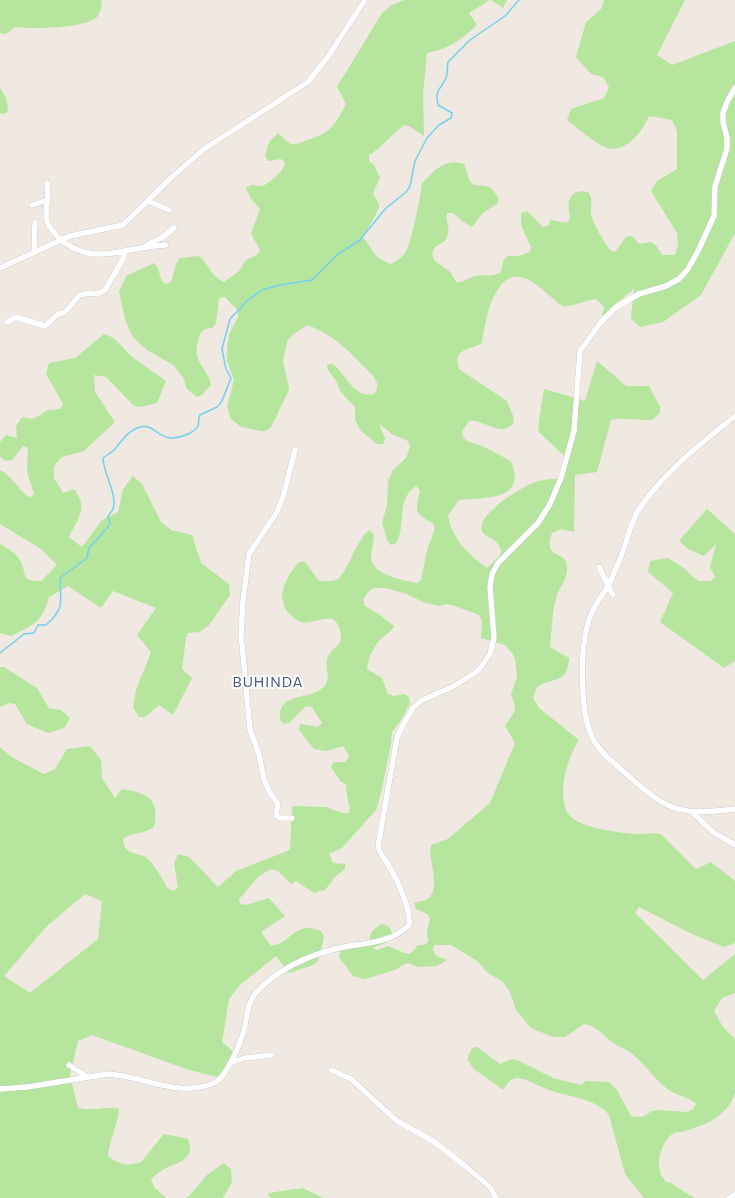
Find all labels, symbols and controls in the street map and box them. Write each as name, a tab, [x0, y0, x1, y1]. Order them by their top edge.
district label: BUHINDA	[233, 673, 303, 690]

